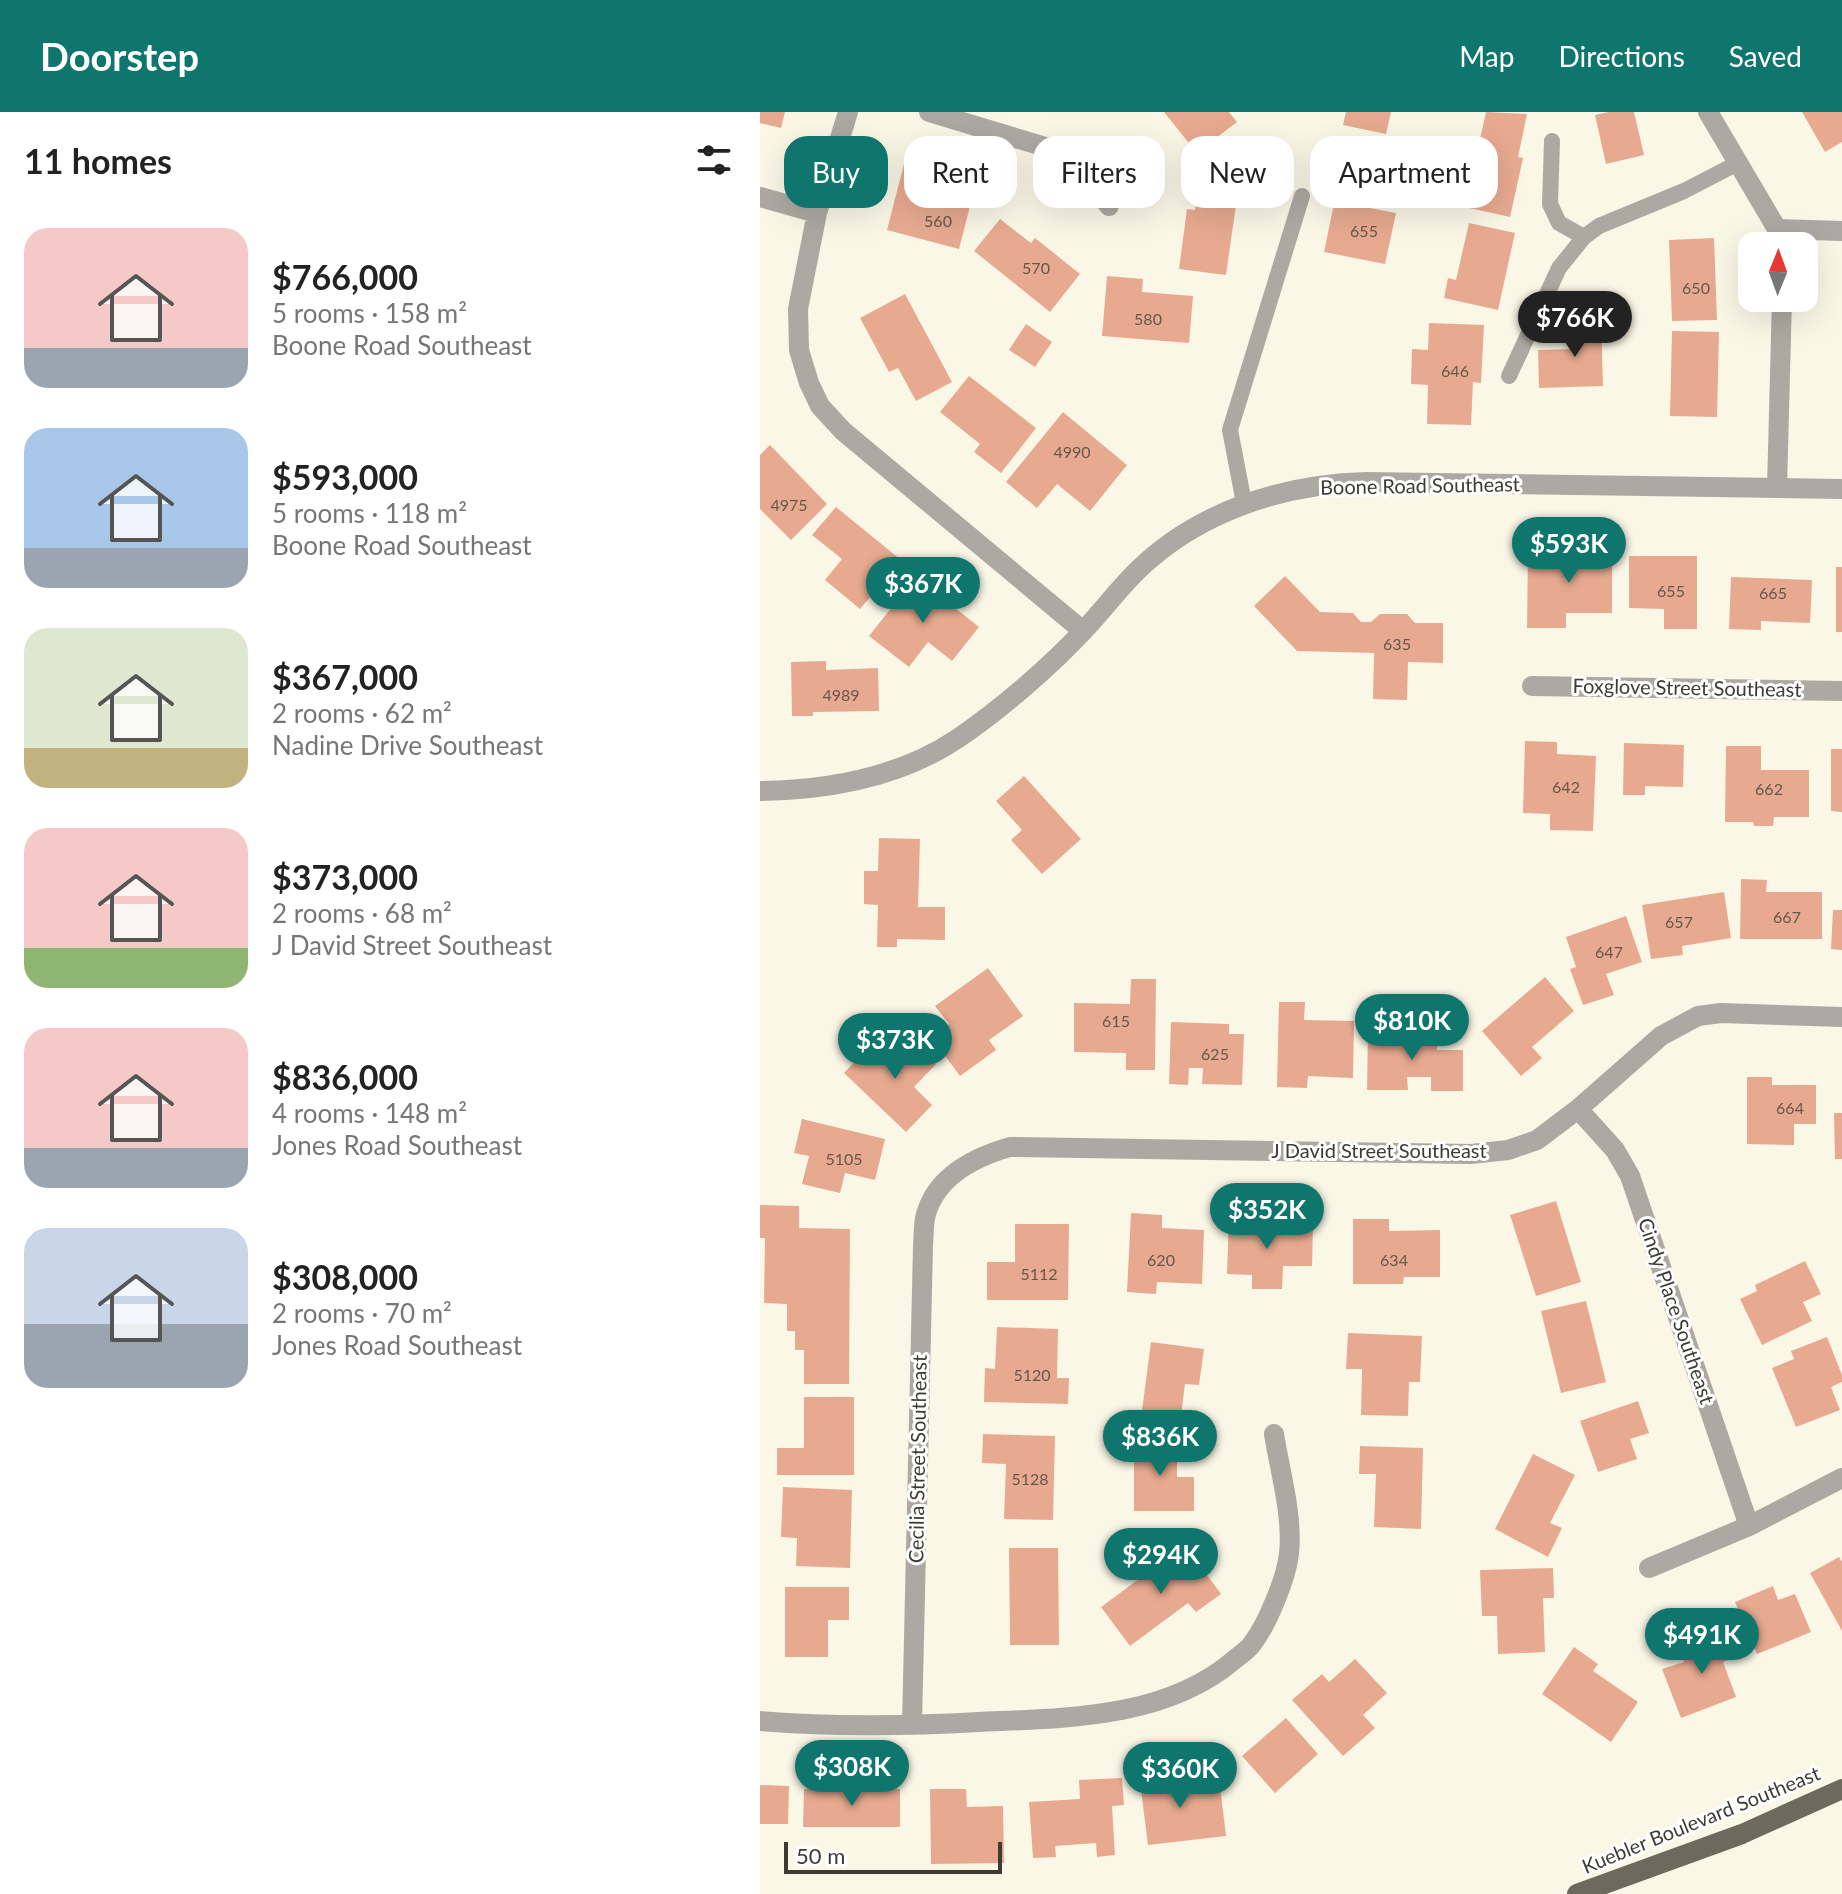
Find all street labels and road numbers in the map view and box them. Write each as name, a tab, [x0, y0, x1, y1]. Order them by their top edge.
street label: Boone Road Southeast	[1320, 471, 1520, 499]
street label: Foxglove Street Southeast	[1572, 673, 1802, 701]
street label: J David Street Southeast	[1271, 1138, 1487, 1162]
street label: Cindy Place Southeast	[1634, 1215, 1720, 1407]
street label: Cecilia Street Southeast	[903, 1355, 931, 1563]
street label: Kuebler Boulevard Southeast	[1578, 1760, 1823, 1878]

